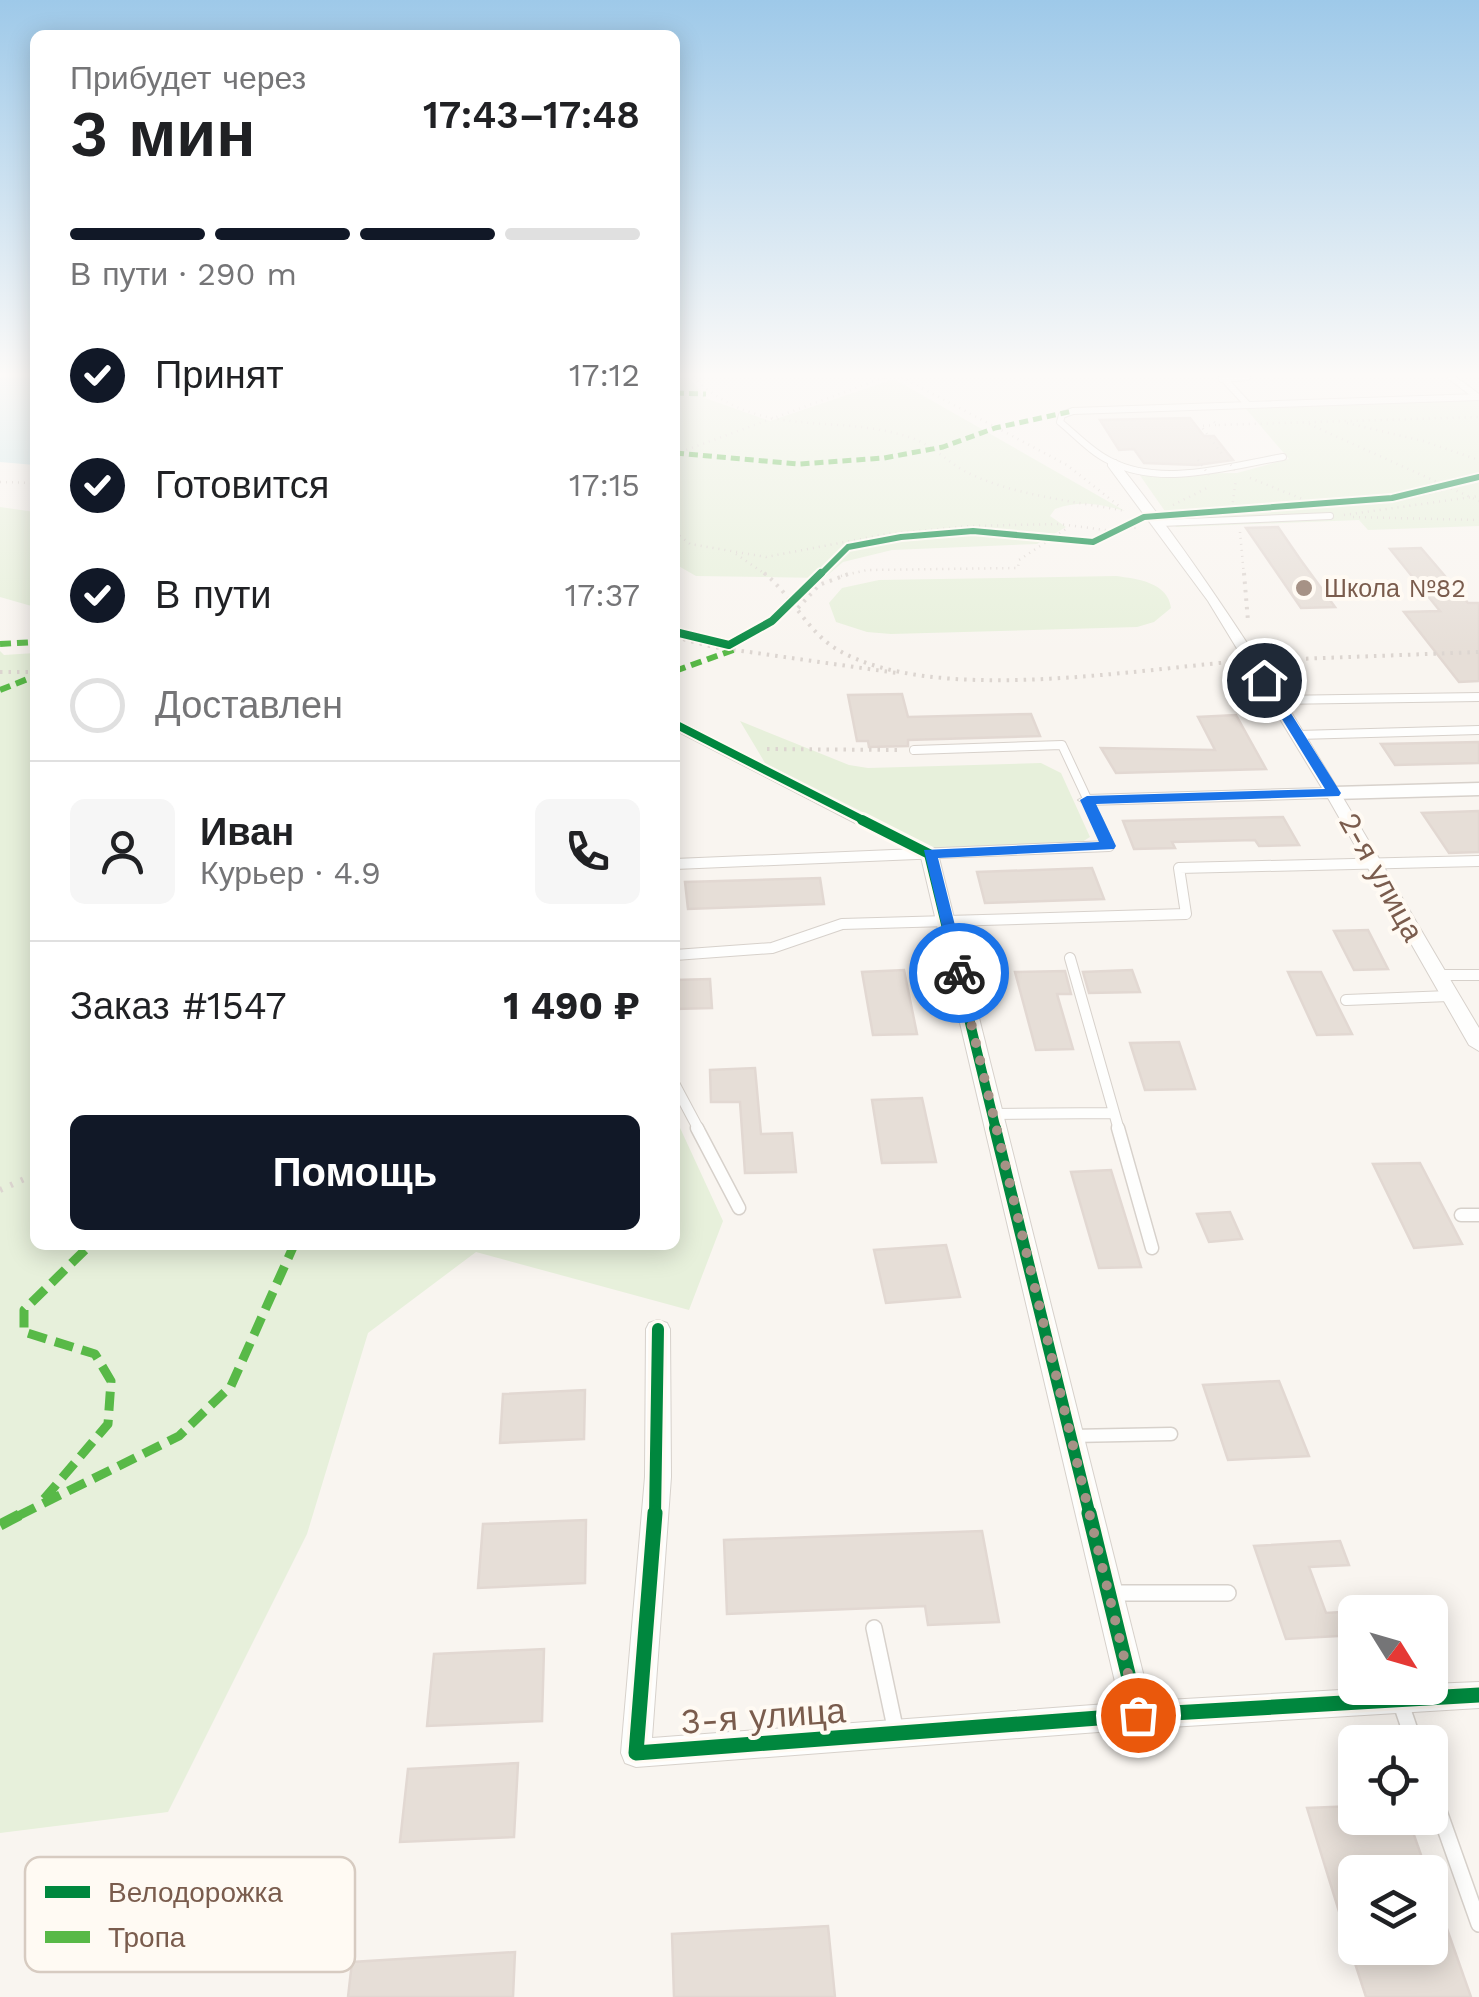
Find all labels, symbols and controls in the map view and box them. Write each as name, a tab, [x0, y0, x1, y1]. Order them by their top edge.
text: Прибудет через	[70, 59, 306, 97]
text: 17:43–17:48	[423, 93, 640, 137]
text: 3 мин	[70, 96, 255, 172]
text: В пути · 290 m	[70, 255, 297, 293]
icon: check	[70, 348, 125, 403]
text: Принят	[155, 353, 284, 397]
text: 17:12	[569, 356, 640, 394]
icon: check	[70, 458, 125, 513]
text: Готовится	[155, 463, 329, 507]
text: 17:15	[569, 466, 640, 504]
icon: check	[70, 568, 125, 623]
text: В пути	[155, 573, 272, 617]
place label: Школа №82	[1324, 574, 1466, 603]
text: 17:37	[565, 576, 640, 614]
marker: Школа №82	[1293, 577, 1315, 599]
pin	[1222, 638, 1307, 723]
icon: home	[1237, 653, 1292, 708]
text: Доставлен	[155, 683, 343, 727]
button: person	[70, 799, 175, 904]
button: phone	[535, 799, 640, 904]
street label: 2-я улица	[1332, 807, 1431, 947]
text: Иван	[200, 810, 294, 854]
text: Курьер · 4.9	[200, 854, 381, 892]
courier	[909, 923, 1009, 1023]
icon: bike	[932, 946, 987, 1001]
text: Заказ #1547	[70, 984, 287, 1028]
text: 1 490 ₽	[503, 984, 640, 1028]
button: Помощь	[70, 1115, 640, 1230]
north arrow	[1338, 1595, 1448, 1705]
map controls	[1338, 1595, 1448, 1965]
pin	[1096, 1673, 1181, 1758]
icon: bag	[1111, 1688, 1166, 1743]
street label: 3-я улица	[679, 1689, 847, 1743]
button: locate	[1338, 1725, 1448, 1835]
button: layers	[1338, 1855, 1448, 1965]
legend	[25, 1857, 355, 1972]
text: Велодорожка	[108, 1876, 283, 1909]
text: Тропа	[108, 1921, 186, 1954]

